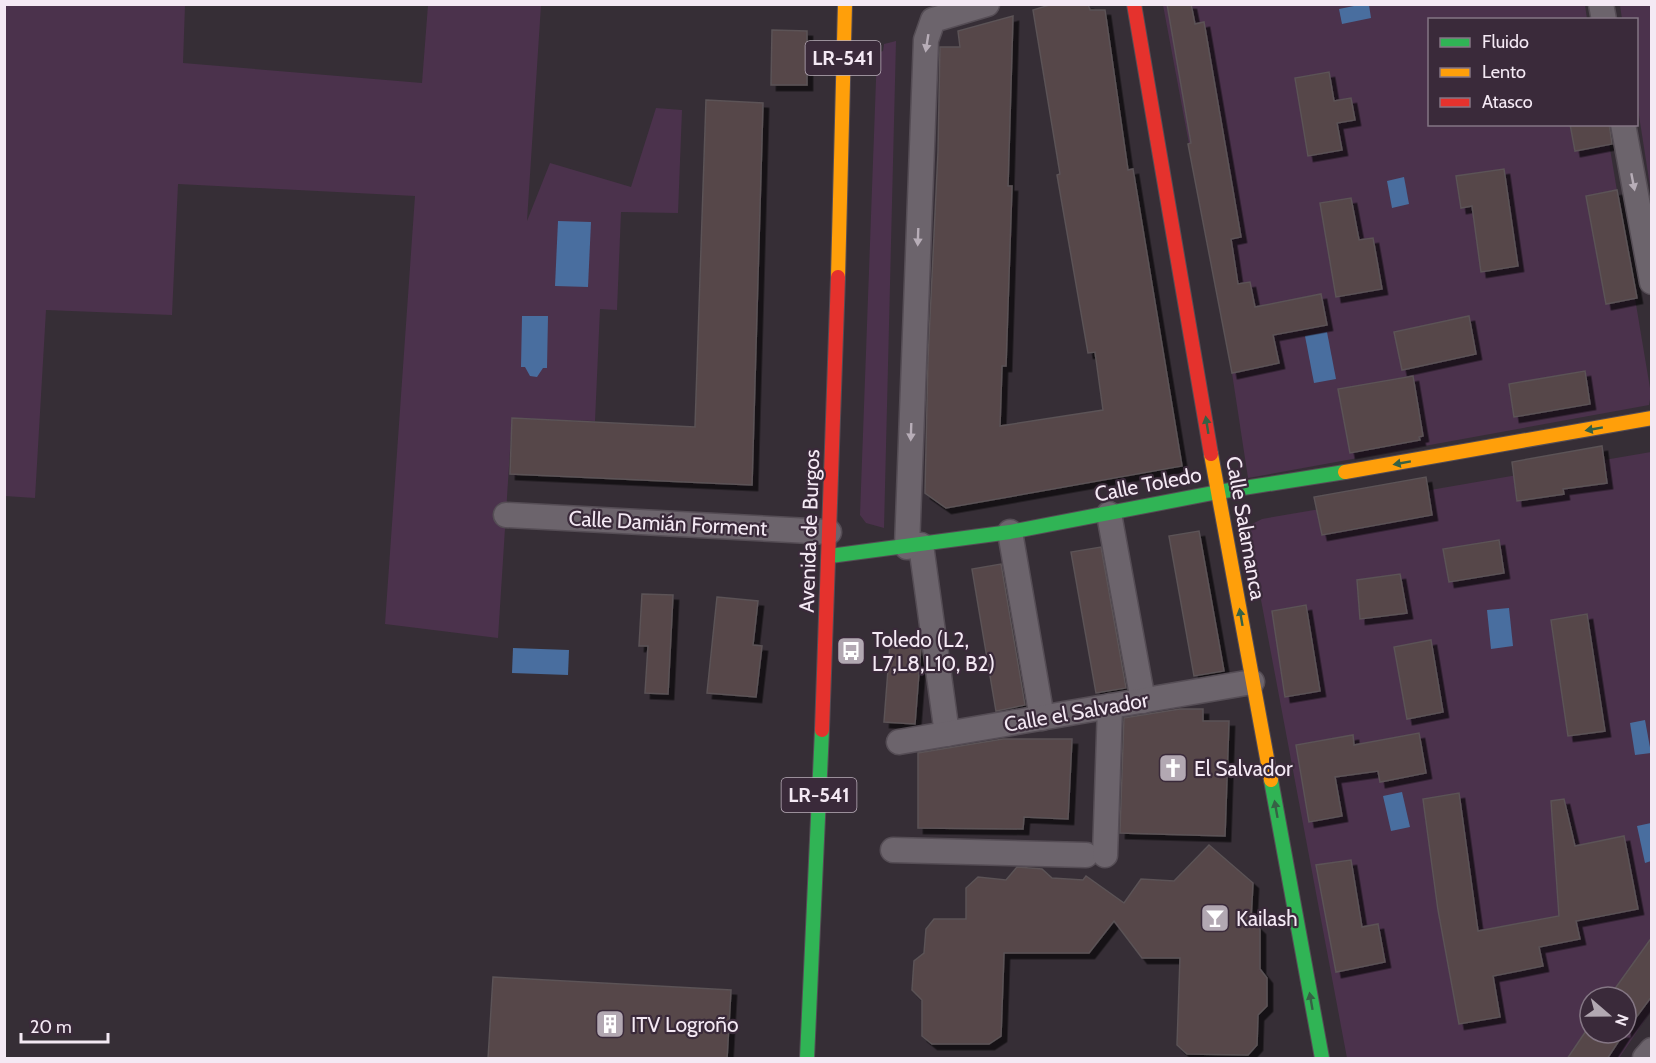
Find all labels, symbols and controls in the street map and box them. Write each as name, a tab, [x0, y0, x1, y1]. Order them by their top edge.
legend	[1428, 18, 1638, 126]
text: Fluido	[1482, 31, 1529, 53]
one-way arrow	[922, 33, 931, 52]
road number: LR-541	[806, 41, 880, 75]
text: Lento	[1482, 61, 1526, 83]
text: Atasco	[1482, 91, 1533, 113]
one-way arrow	[1629, 173, 1638, 192]
one-way arrow	[913, 228, 923, 247]
one-way arrow	[1202, 416, 1211, 435]
one-way arrow	[906, 423, 915, 442]
one-way arrow	[1584, 425, 1603, 434]
street label: Avenida de Burgos	[794, 449, 824, 613]
street label: Calle Salamanca	[1221, 454, 1271, 602]
one-way arrow	[1392, 458, 1411, 467]
street label: Calle Toledo	[1093, 461, 1203, 507]
street label: Calle Damián Forment	[568, 505, 768, 541]
one-way arrow	[1236, 608, 1245, 627]
place label: Toledo (L2, L7,L8,L10, B2)	[872, 627, 995, 676]
bus stop icon: Toledo (L2, L7,L8,L10, B2)	[835, 635, 867, 667]
street label: Calle el Salvador	[1002, 687, 1150, 737]
church icon: El Salvador	[1157, 752, 1189, 784]
place label: El Salvador	[1194, 756, 1293, 781]
road number: LR-541	[782, 778, 856, 812]
one-way arrow	[1271, 799, 1280, 818]
bar icon: Kailash	[1199, 902, 1231, 934]
place label: Kailash	[1236, 906, 1298, 931]
north arrow	[1578, 985, 1638, 1045]
one-way arrow	[1306, 991, 1315, 1010]
scale bar	[21, 1006, 108, 1044]
building icon: ITV Logroño	[594, 1008, 626, 1040]
text: N	[1611, 1011, 1632, 1029]
place label: ITV Logroño	[631, 1012, 739, 1037]
text: 20 m	[30, 1016, 72, 1038]

